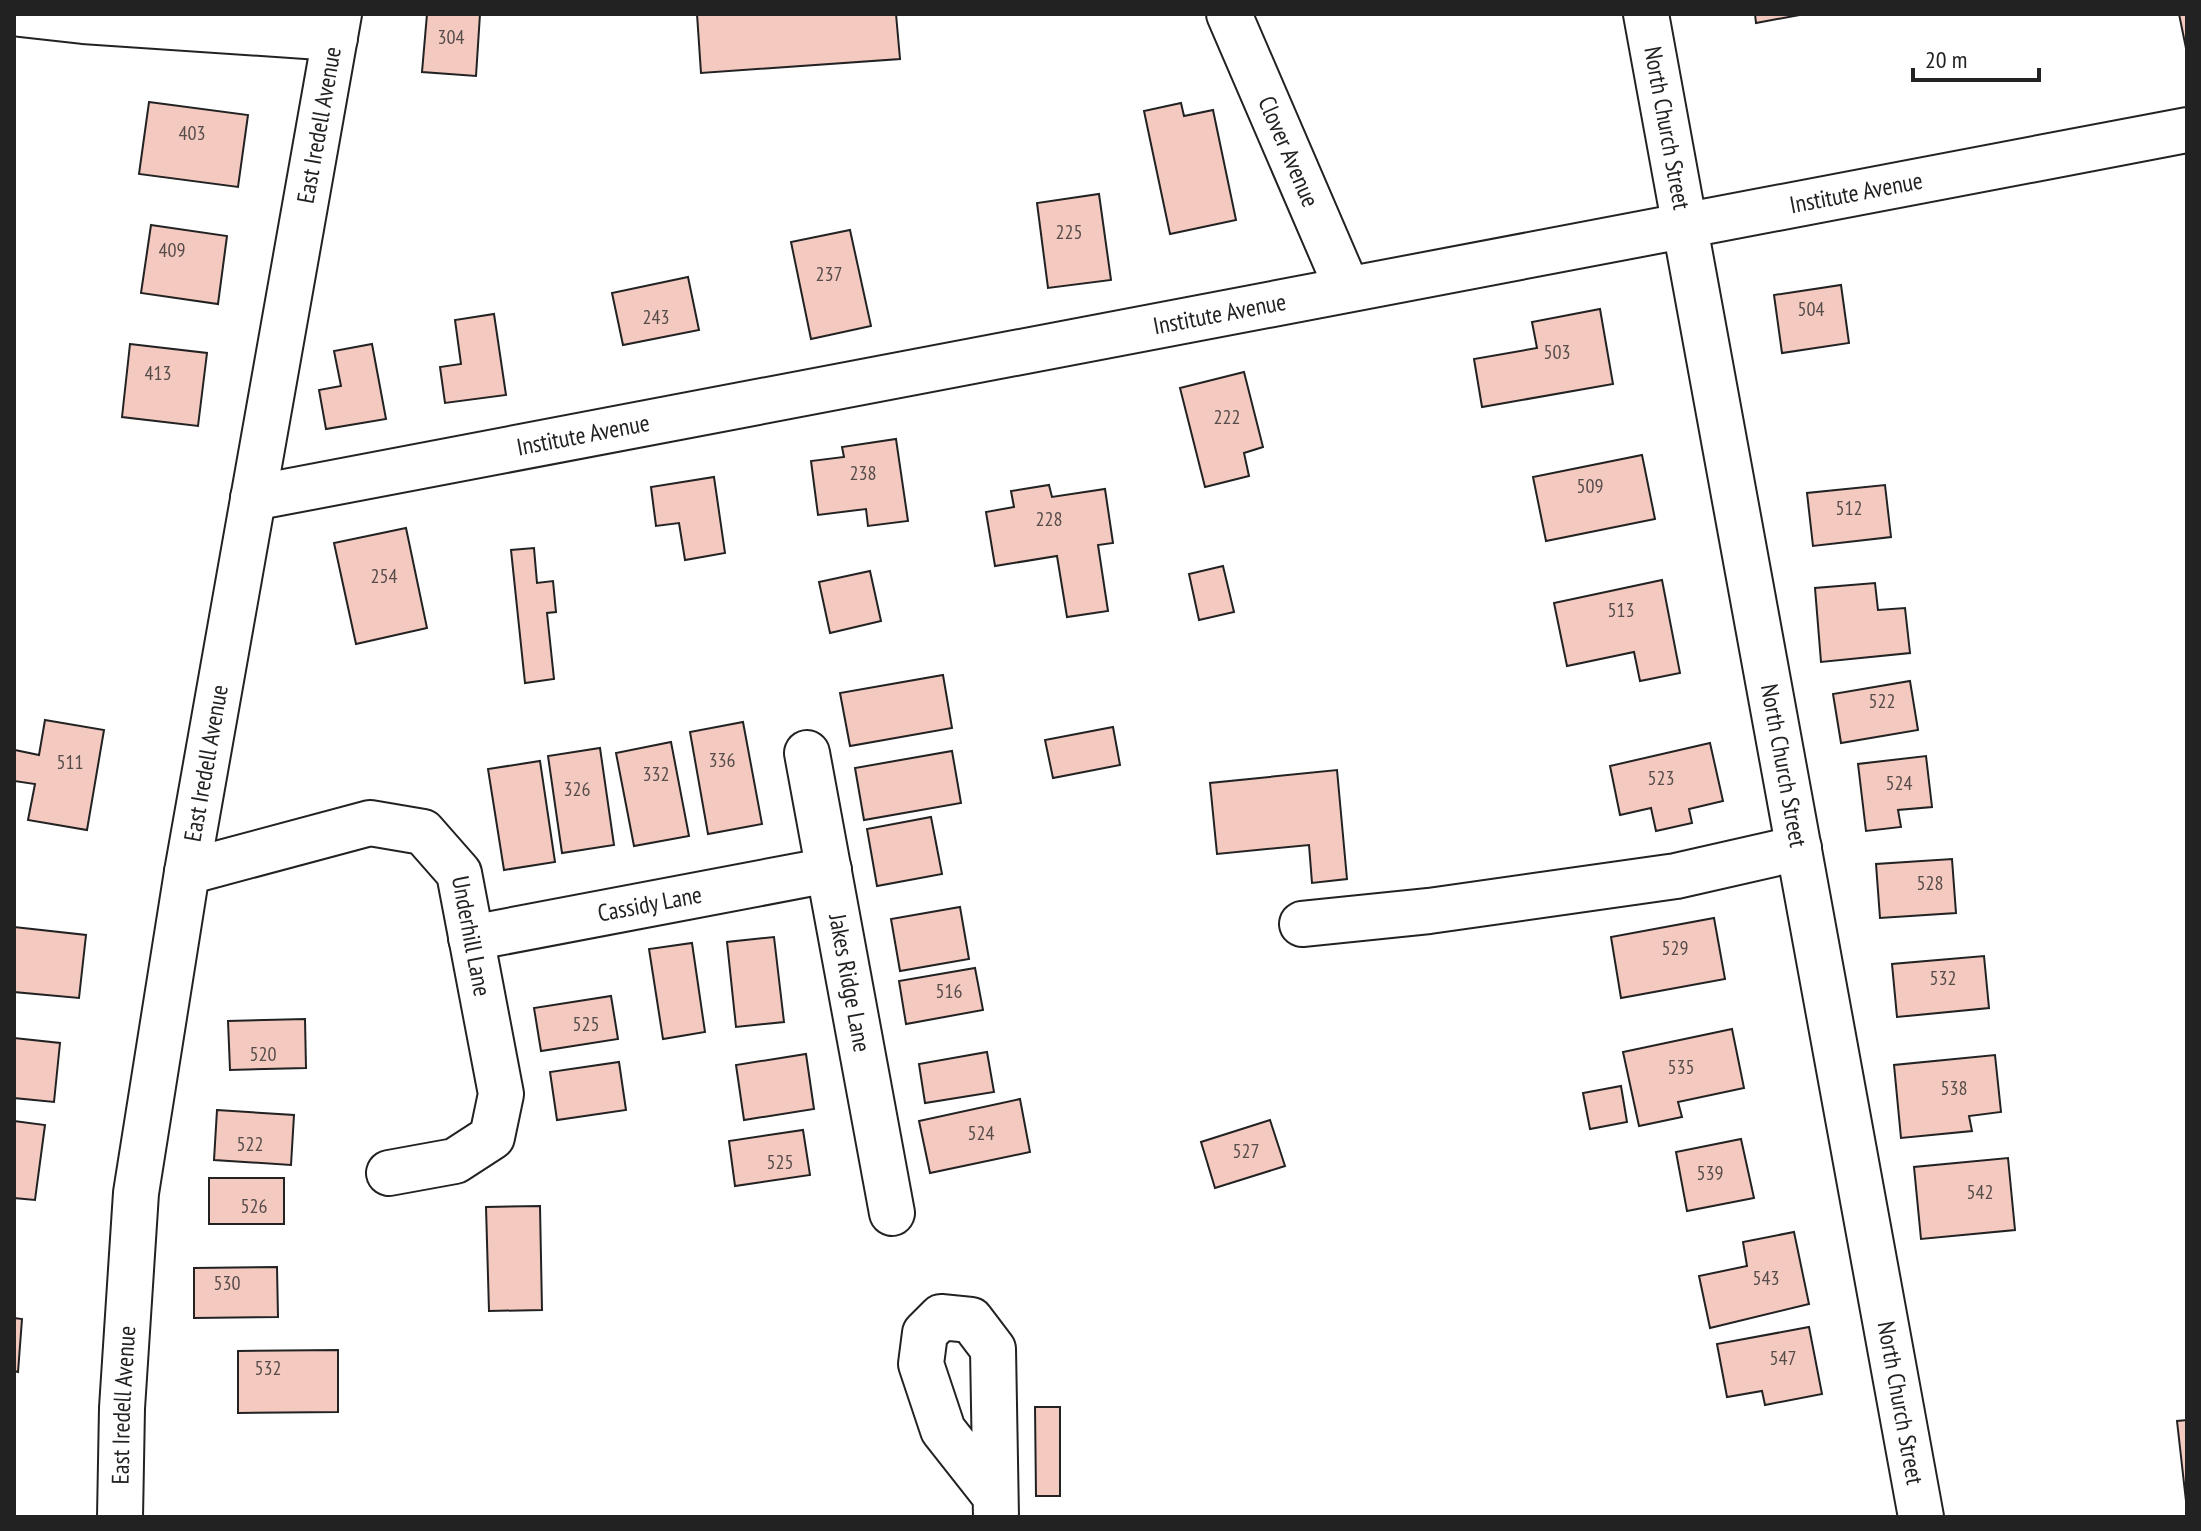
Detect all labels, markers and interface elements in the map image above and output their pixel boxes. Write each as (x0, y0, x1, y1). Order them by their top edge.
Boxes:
house number: 304 (438, 24, 465, 50)
scale bar (1913, 32, 2039, 82)
street label: East Iredell Avenue (290, 44, 348, 206)
street label: North Church Street (1637, 44, 1698, 212)
text: 20 m (1925, 44, 1967, 75)
street label: Clover Avenue (1251, 91, 1326, 212)
house number: 403 (179, 120, 206, 146)
street label: Institute Avenue (1787, 165, 1925, 220)
house number: 225 (1056, 219, 1083, 245)
house number: 409 (159, 237, 186, 263)
house number: 237 (816, 261, 843, 287)
street label: Institute Avenue (1151, 286, 1289, 341)
house number: 504 (1798, 296, 1825, 322)
house number: 243 (643, 304, 670, 330)
house number: 503 (1544, 339, 1571, 365)
house number: 413 (145, 360, 172, 386)
house number: 222 (1214, 404, 1241, 430)
street label: Institute Avenue (514, 407, 652, 463)
house number: 238 (850, 460, 877, 486)
house number: 509 (1577, 473, 1604, 499)
house number: 512 (1836, 495, 1863, 521)
house number: 228 (1036, 506, 1063, 532)
house number: 254 (371, 563, 398, 589)
house number: 513 (1608, 597, 1635, 623)
street label: North Church Street (1754, 681, 1814, 850)
street label: East Iredell Avenue (177, 682, 235, 844)
house number: 522 (1869, 688, 1896, 714)
house number: 336 (709, 747, 736, 773)
house number: 511 (57, 749, 84, 775)
house number: 332 (643, 761, 670, 787)
house number: 523 (1648, 765, 1675, 791)
house number: 524 (1886, 770, 1913, 796)
house number: 326 (564, 776, 591, 802)
house number: 528 (1917, 870, 1944, 896)
street label: Underhill Lane (445, 873, 498, 999)
street label: Cassidy Lane (595, 878, 704, 929)
street label: Jakes Ridge Lane (822, 910, 878, 1055)
house number: 529 (1662, 935, 1689, 961)
house number: 532 (1930, 965, 1957, 991)
house number: 516 (936, 978, 963, 1004)
house number: 525 (573, 1011, 600, 1037)
house number: 520 (250, 1041, 277, 1067)
house number: 535 (1668, 1054, 1695, 1080)
house number: 538 (1941, 1075, 1968, 1101)
house number: 524 (968, 1120, 995, 1146)
house number: 522 (237, 1131, 264, 1157)
house number: 527 (1233, 1138, 1260, 1164)
house number: 525 (767, 1149, 794, 1175)
house number: 539 (1697, 1160, 1724, 1186)
house number: 542 (1967, 1179, 1994, 1205)
house number: 526 (241, 1193, 268, 1219)
house number: 543 (1753, 1265, 1780, 1291)
house number: 530 (214, 1270, 241, 1296)
street label: North Church Street (1871, 1319, 1931, 1487)
street label: East Iredell Avenue (105, 1325, 142, 1485)
house number: 547 (1770, 1345, 1797, 1371)
house number: 532 (255, 1355, 282, 1381)

